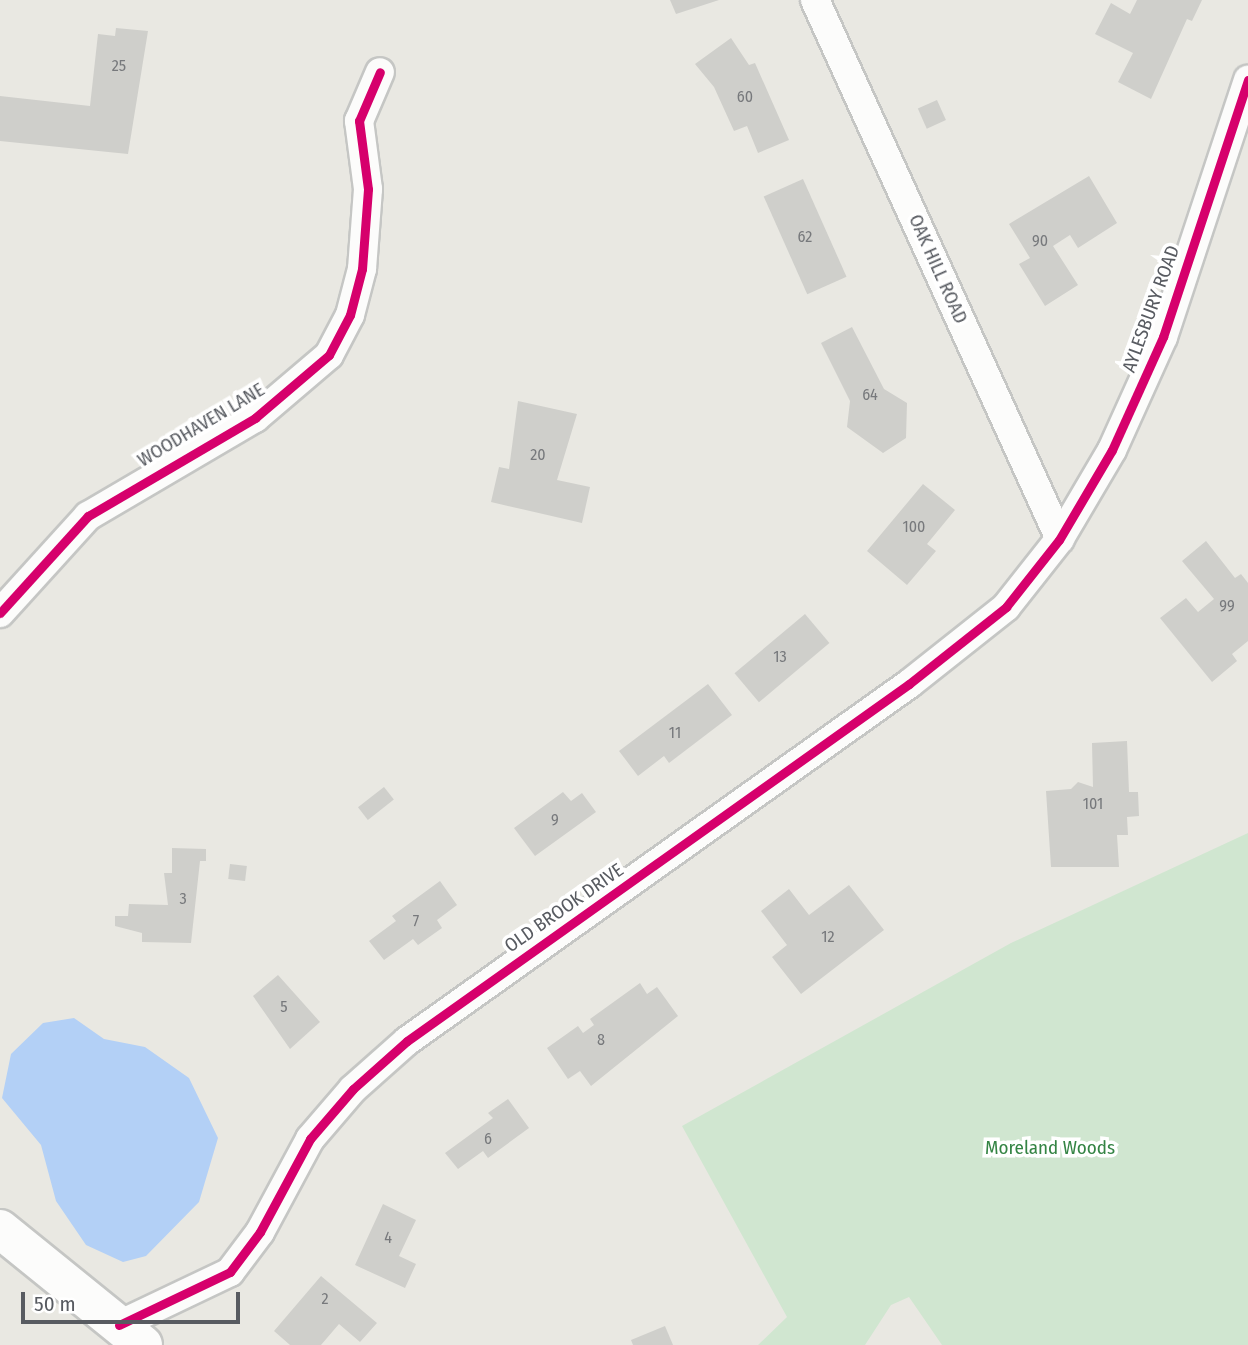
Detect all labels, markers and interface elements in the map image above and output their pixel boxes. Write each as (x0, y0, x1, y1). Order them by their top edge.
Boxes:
house number: 25 (112, 56, 126, 76)
house number: 60 (737, 87, 753, 107)
street label: OAK HILL ROAD (904, 211, 972, 327)
house number: 62 (798, 227, 812, 247)
house number: 90 (1032, 231, 1048, 251)
street label: AYLESBURY ROAD (1117, 242, 1185, 376)
street label: WOODHAVEN LANE (133, 378, 269, 472)
house number: 64 (862, 385, 878, 405)
house number: 20 (530, 445, 546, 465)
house number: 100 (903, 517, 925, 537)
house number: 99 (1219, 596, 1235, 616)
house number: 13 (773, 647, 787, 667)
house number: 11 (669, 723, 681, 743)
house number: 101 (1083, 794, 1103, 814)
house number: 9 (551, 810, 559, 830)
street label: OLD BROOK DRIVE (500, 859, 628, 957)
house number: 3 (179, 889, 187, 909)
house number: 7 (413, 911, 419, 931)
house number: 12 (821, 927, 835, 947)
house number: 5 (280, 997, 288, 1017)
house number: 8 (597, 1030, 605, 1050)
house number: 6 (484, 1129, 492, 1149)
park label: Moreland Woods (985, 1137, 1115, 1159)
house number: 4 (384, 1228, 392, 1248)
scale bar (24, 1278, 243, 1322)
house number: 2 (321, 1289, 329, 1309)
text: 50 m (34, 1291, 76, 1317)

